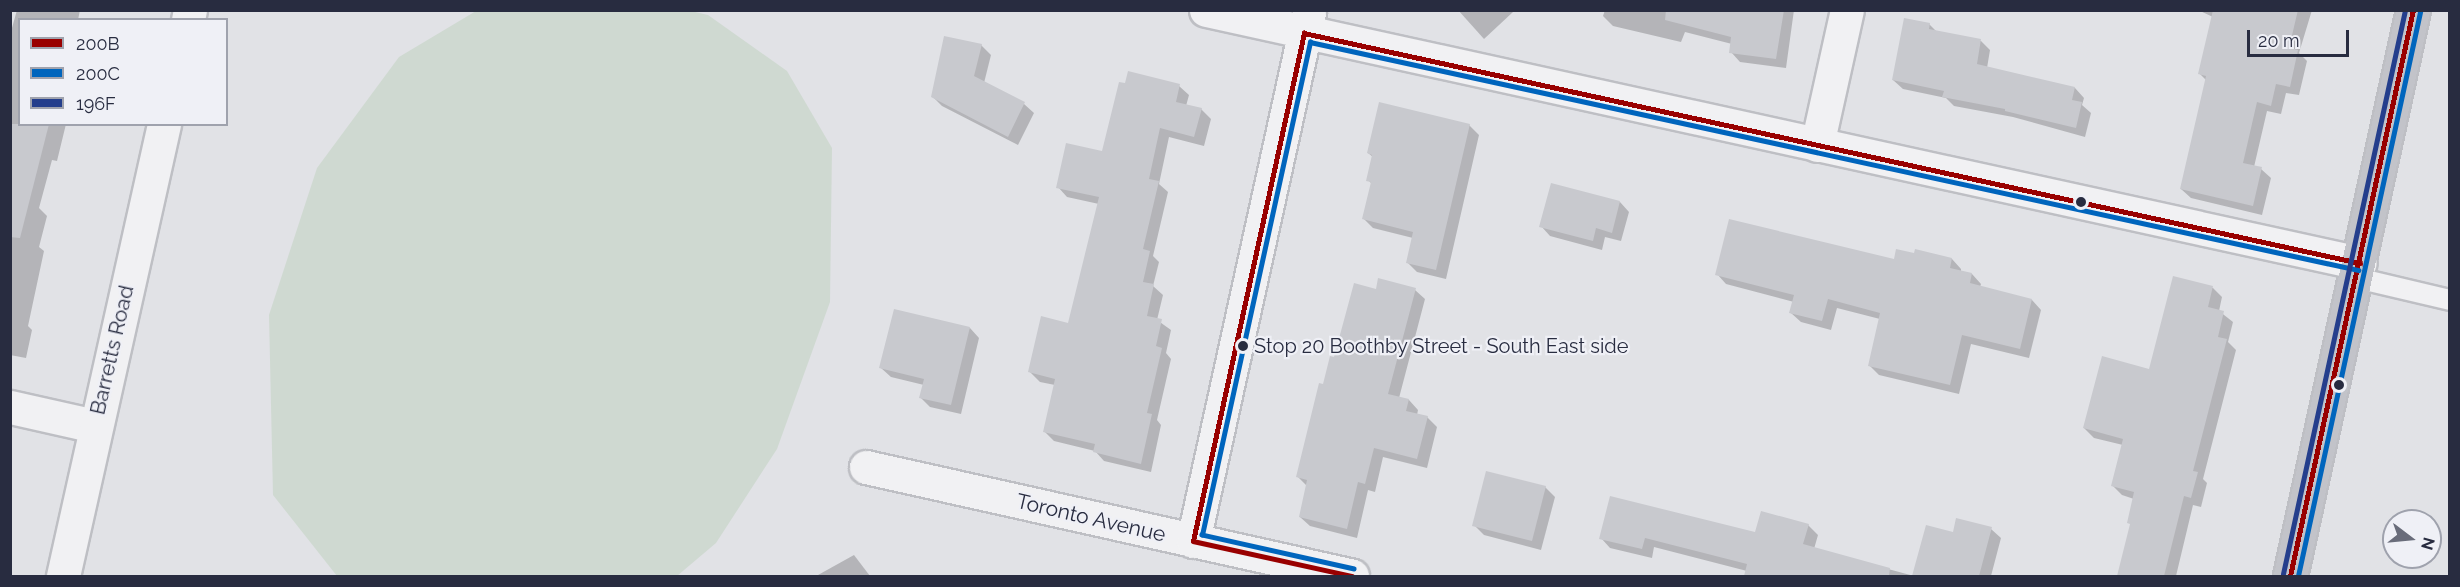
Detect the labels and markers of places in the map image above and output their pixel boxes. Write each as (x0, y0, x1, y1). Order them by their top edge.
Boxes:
unlabelled marker (2075, 196, 2087, 208)
place label: Stop 20 Boothby Street - South East side (1254, 334, 1629, 358)
marker: Stop 20 Boothby Street - South East side (1237, 340, 1249, 352)
unlabelled marker (2333, 379, 2345, 391)

